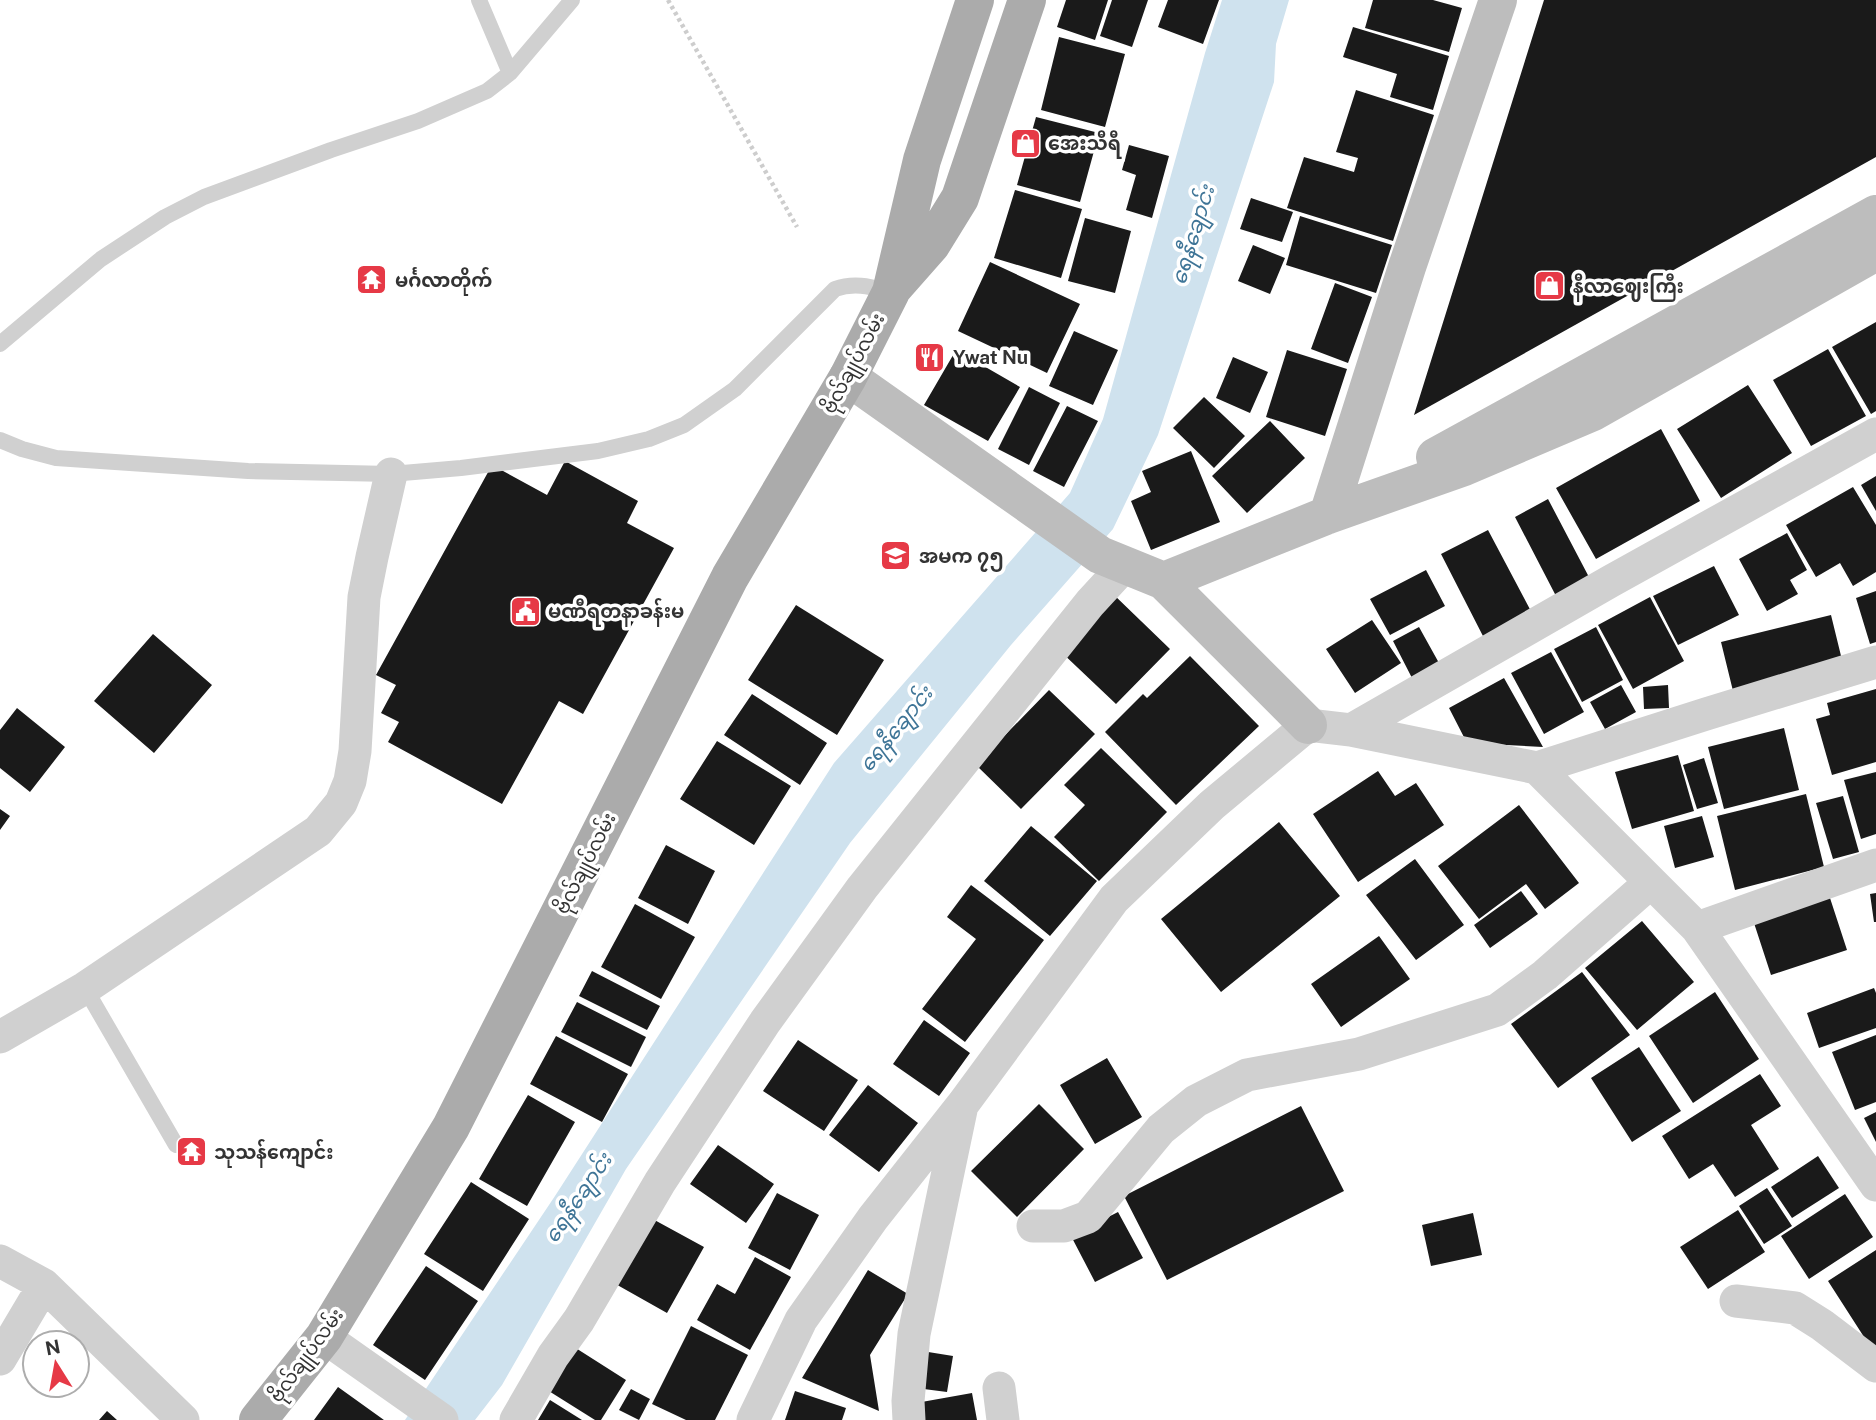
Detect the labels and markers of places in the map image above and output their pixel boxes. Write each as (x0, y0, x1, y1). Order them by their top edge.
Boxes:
shop icon: အေးသီရီ (1008, 126, 1042, 160)
place label: အေးသီရီ (1048, 130, 1122, 159)
temple icon: မင်္ဂလာတိုက် (355, 263, 389, 297)
place label: မင်္ဂလာတိုက် (395, 267, 492, 296)
shop icon: နီလာ‌ဈေးကြီး (1533, 269, 1567, 303)
place label: နီလာ‌ဈေးကြီး (1573, 273, 1684, 302)
restaurant icon: Ywat Nu (913, 340, 947, 374)
place label: Ywat Nu (953, 346, 1028, 368)
school or university icon: အမက ၇၅ (879, 539, 913, 573)
place label: အမက ၇၅ (919, 545, 1004, 572)
public building icon: မဏီရတနာခန်းမ (508, 594, 542, 628)
place label: မဏီရတနာခန်းမ (548, 598, 684, 627)
temple icon: သုသန်ကျောင်း (174, 1135, 208, 1169)
place label: သုသန်ကျောင်း (214, 1139, 334, 1169)

